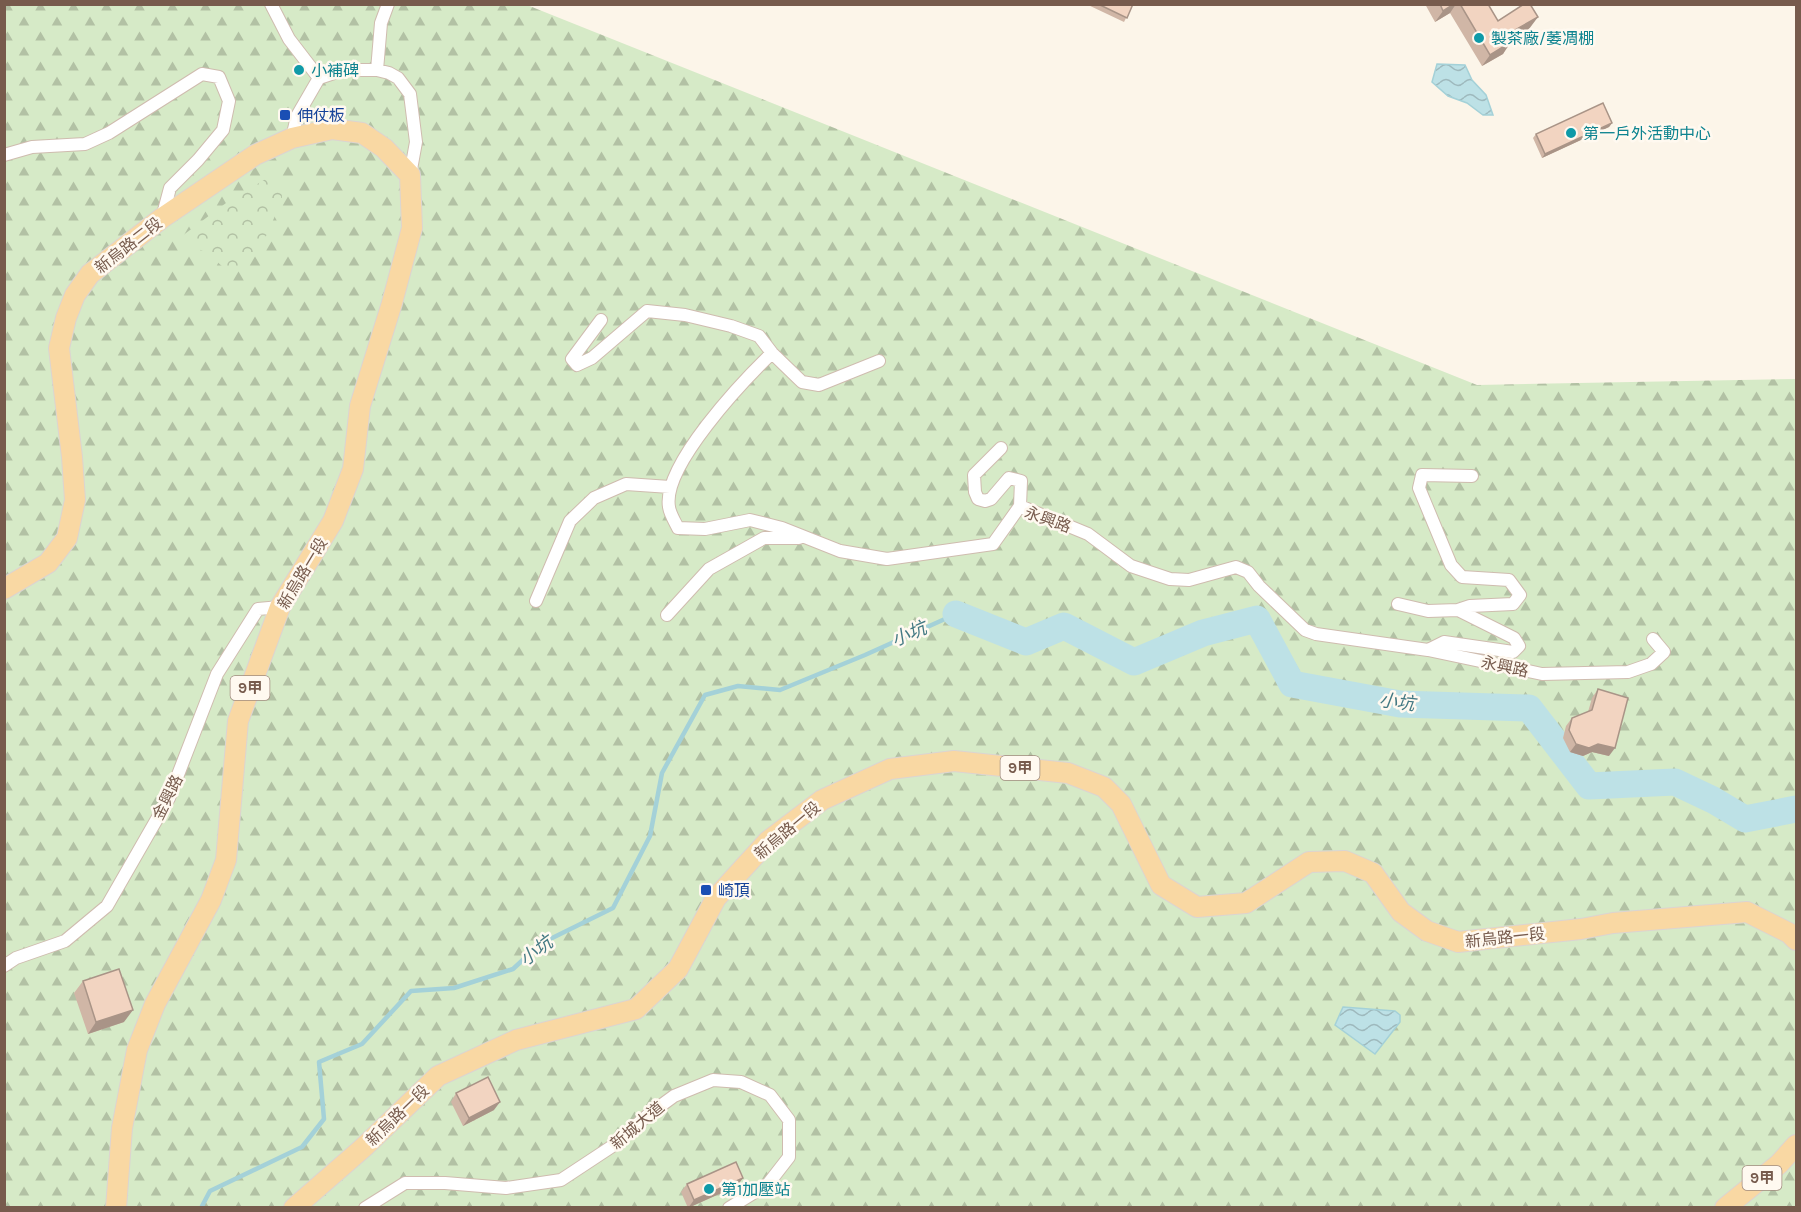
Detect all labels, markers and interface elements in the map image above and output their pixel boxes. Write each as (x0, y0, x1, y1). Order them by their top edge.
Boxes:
place label: 製茶廠/萎凋棚 (1491, 29, 1594, 48)
marker: 製茶廠/萎凋棚 (1472, 31, 1486, 45)
place label: 小補碑 (311, 61, 359, 80)
marker: 小補碑 (292, 63, 306, 77)
place label: 伸仗板 (297, 106, 345, 125)
marker: 伸仗板 (278, 108, 292, 122)
place label: 第一戶外活動中心 (1583, 124, 1711, 143)
marker: 第一戶外活動中心 (1564, 126, 1578, 140)
street label: 新烏路二段 (91, 213, 166, 278)
street label: 永興路 (1022, 502, 1074, 537)
street label: 新烏路一段 (274, 534, 331, 612)
water label: 小坑 (888, 616, 933, 651)
street label: 永興路 (1479, 652, 1530, 681)
road number: 9甲 (230, 676, 270, 700)
water label: 小坑 (1378, 689, 1419, 715)
road number: 9甲 (1000, 756, 1040, 780)
street label: 金興路 (148, 771, 187, 823)
street label: 新烏路一段 (751, 797, 824, 863)
place label: 崎頂 (718, 881, 750, 900)
marker: 崎頂 (699, 883, 713, 897)
street label: 新烏路一段 (1464, 924, 1546, 951)
water label: 小坑 (515, 930, 559, 971)
street label: 新烏路一段 (362, 1081, 433, 1150)
street label: 新城大道 (607, 1098, 668, 1153)
road number: 9甲 (1742, 1166, 1782, 1190)
place label: 第1加壓站 (721, 1180, 790, 1199)
marker: 第1加壓站 (702, 1182, 716, 1196)

